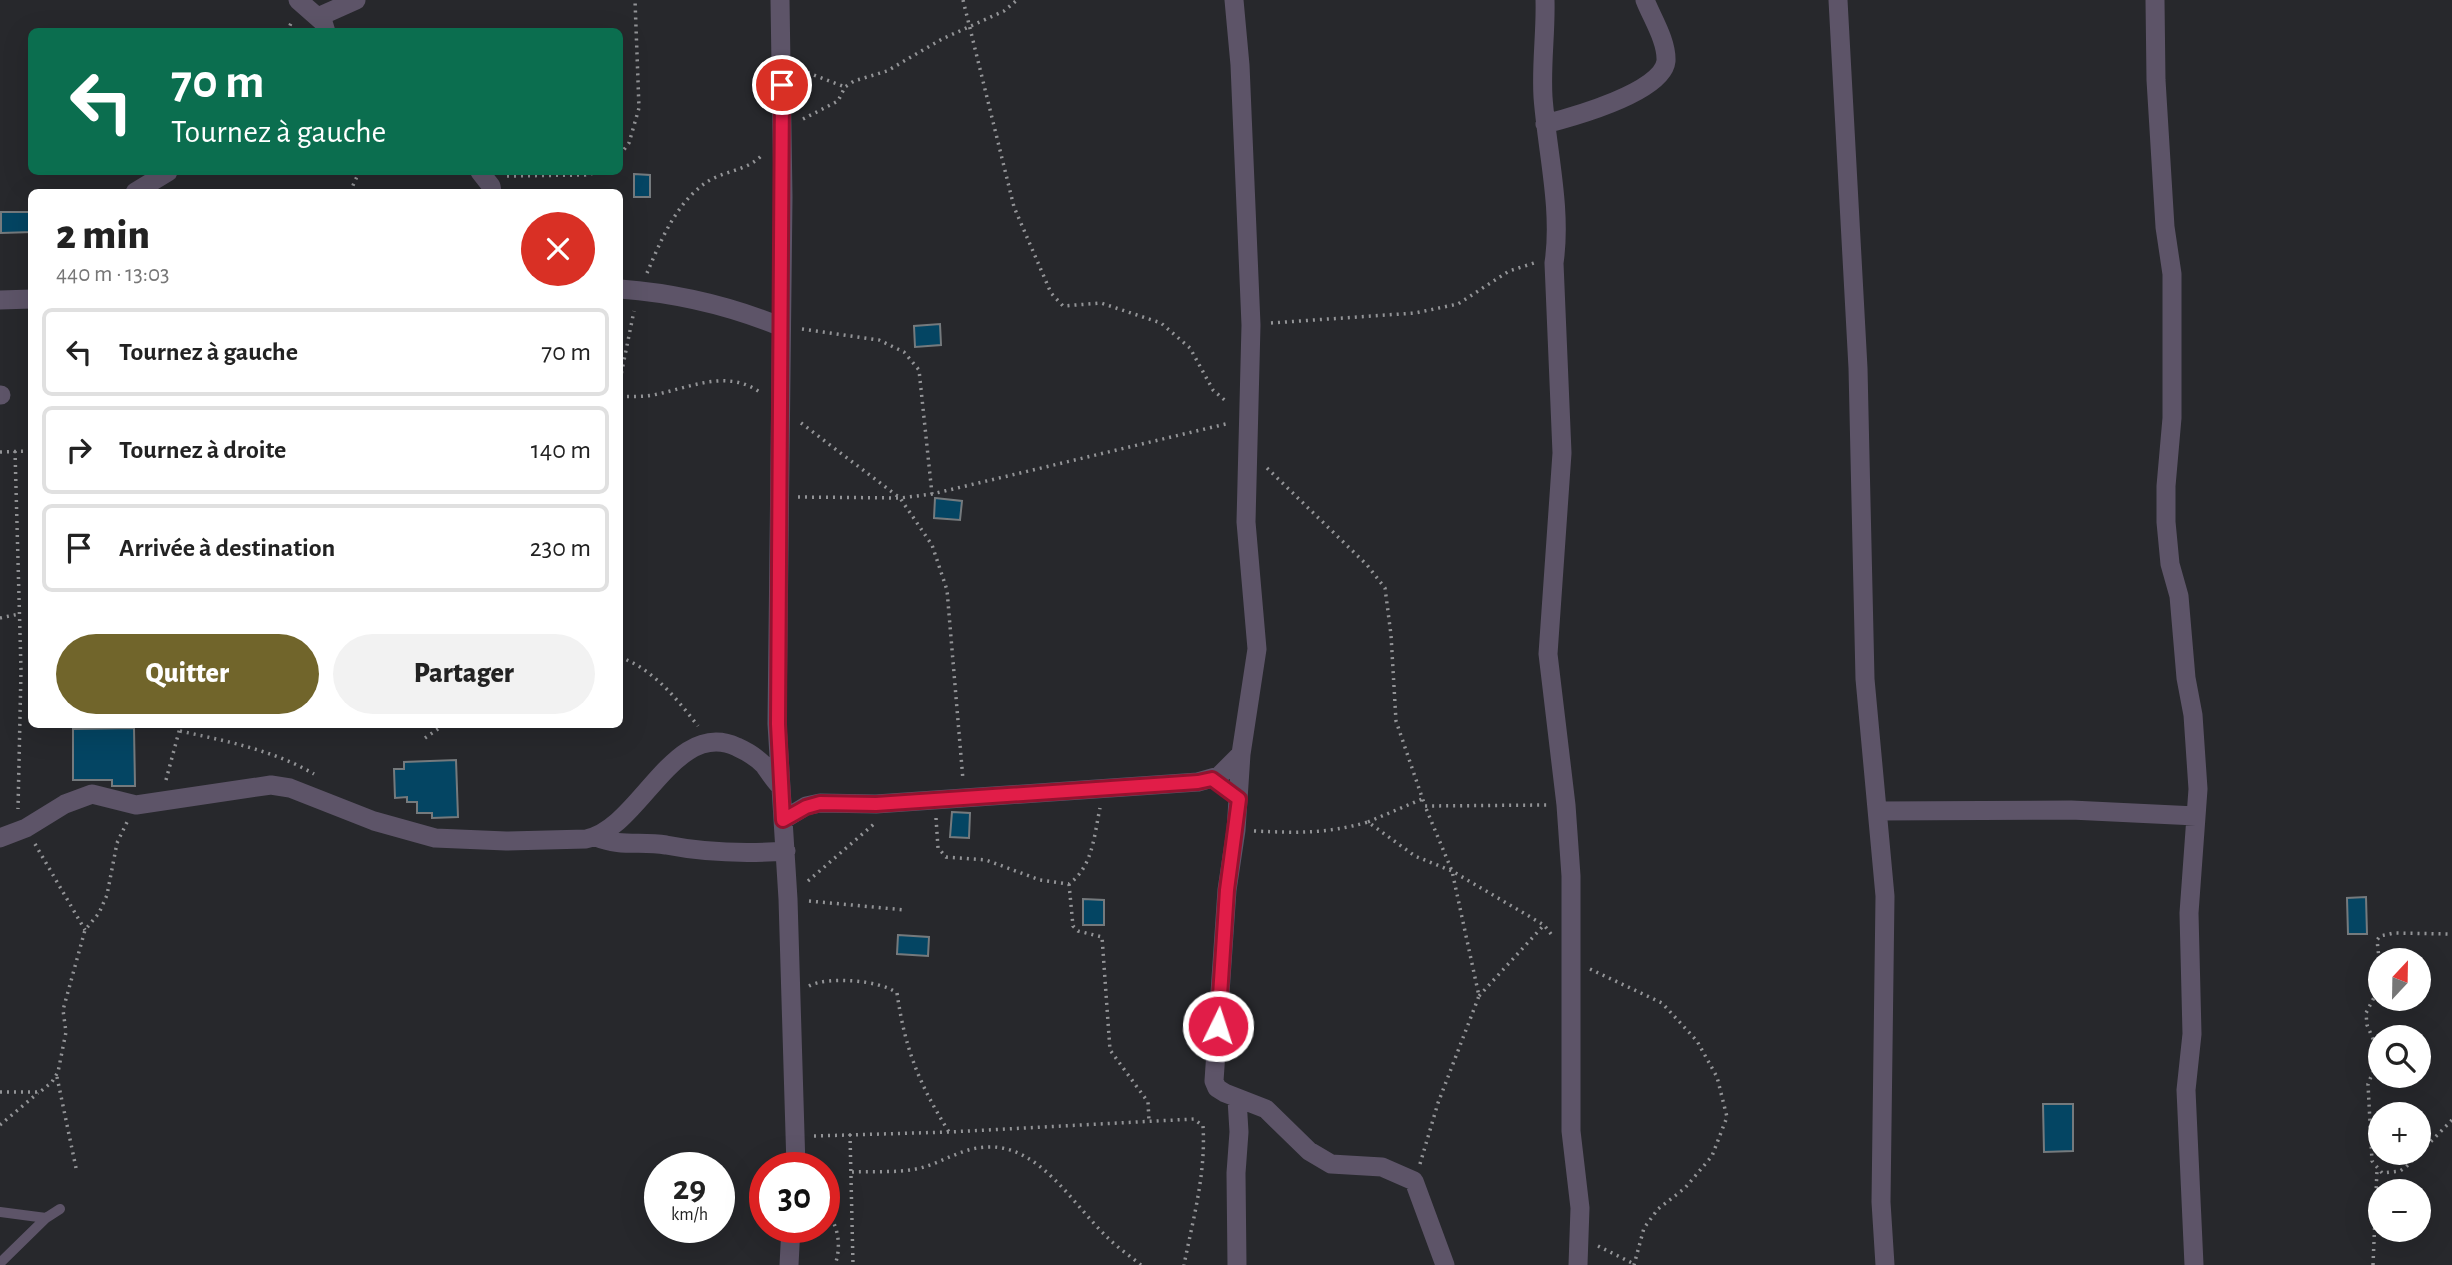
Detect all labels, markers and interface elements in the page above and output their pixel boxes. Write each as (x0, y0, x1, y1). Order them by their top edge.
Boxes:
pin (752, 55, 812, 115)
icon: left (56, 56, 147, 147)
text: 70 m (171, 58, 265, 107)
icon: arrive (763, 66, 801, 104)
text: Tournez à gauche (171, 116, 386, 148)
button: close (521, 212, 595, 286)
text: 2 min (56, 214, 150, 256)
text: 440 m · 13:03 (56, 263, 170, 286)
icon: left (60, 333, 98, 371)
text: Tournez à gauche (119, 339, 298, 365)
text: 70 m (541, 339, 591, 365)
icon: right (60, 431, 98, 469)
text: Tournez à droite (119, 437, 286, 463)
text: 140 m (531, 437, 591, 463)
icon: arrive (60, 529, 98, 567)
text: Arrivée à destination (119, 535, 335, 561)
text: 230 m (530, 535, 591, 561)
button: Quitter (56, 634, 319, 714)
button: Partager (333, 634, 595, 714)
north arrow (2368, 948, 2431, 1012)
map controls (2368, 948, 2431, 1242)
position arrow (1181, 989, 1255, 1063)
button: search (2368, 1025, 2431, 1088)
button: + (2368, 1102, 2431, 1165)
speed limit sign: 30 (749, 1152, 840, 1243)
text: 29 (673, 1171, 706, 1206)
button: − (2368, 1179, 2431, 1242)
text: km/h (671, 1206, 708, 1224)

